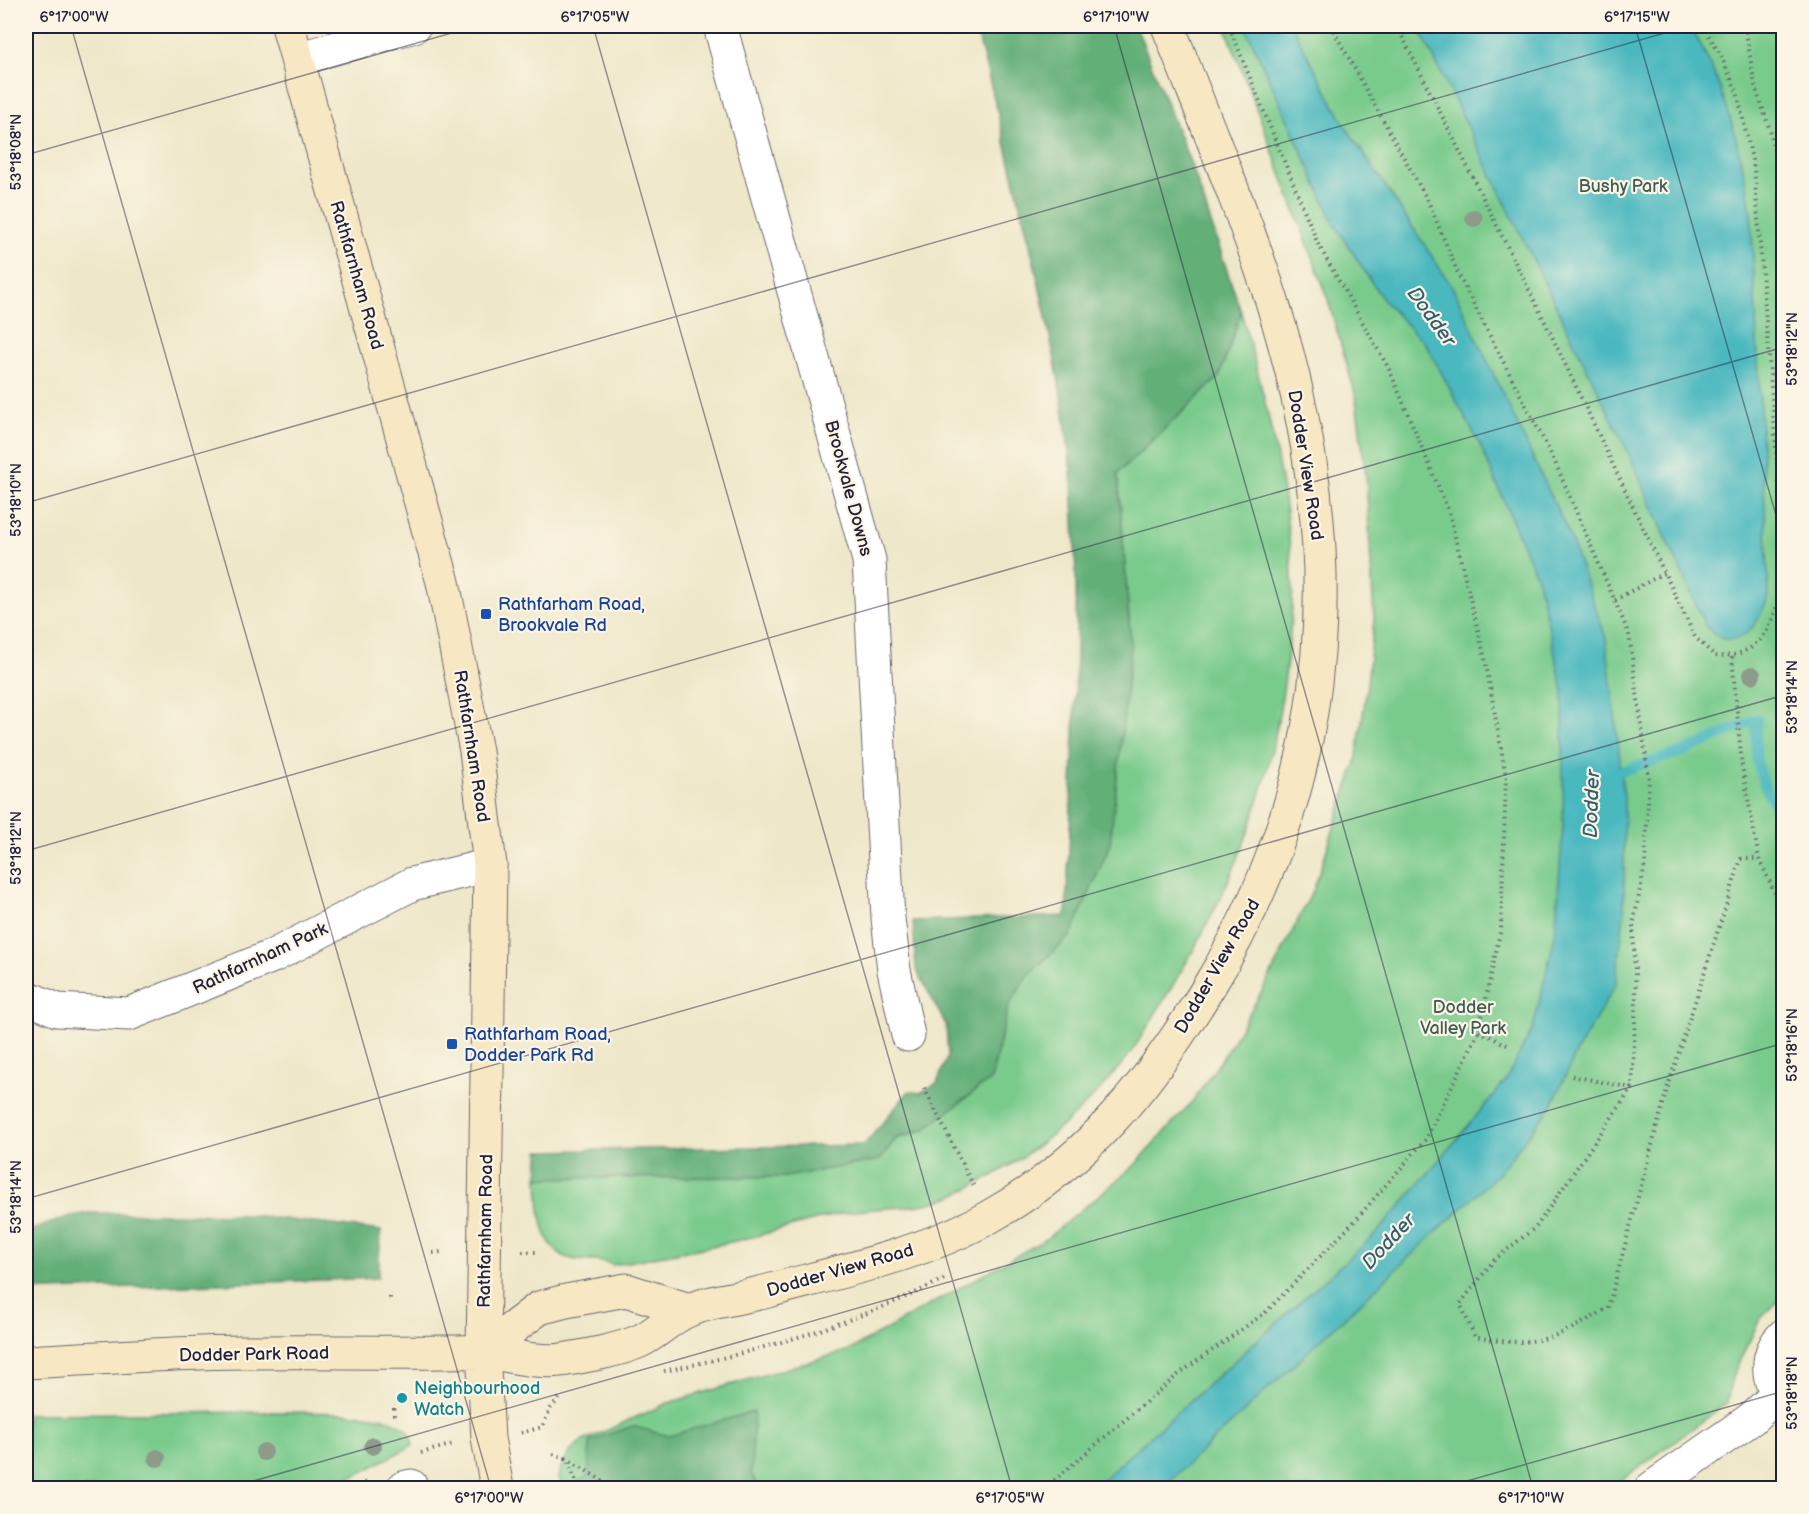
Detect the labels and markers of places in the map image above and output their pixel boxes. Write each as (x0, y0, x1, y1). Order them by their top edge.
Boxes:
place label: Rathfarham Road, Brookvale Rd (498, 594, 645, 636)
marker: Rathfarham Road, Brookvale Rd (479, 607, 493, 621)
place label: Rathfarham Road, Dodder Park Rd (464, 1024, 611, 1066)
marker: Rathfarham Road, Dodder Park Rd (445, 1037, 459, 1051)
place label: Neighbourhood Watch (414, 1378, 540, 1420)
marker: Neighbourhood Watch (395, 1391, 409, 1405)

